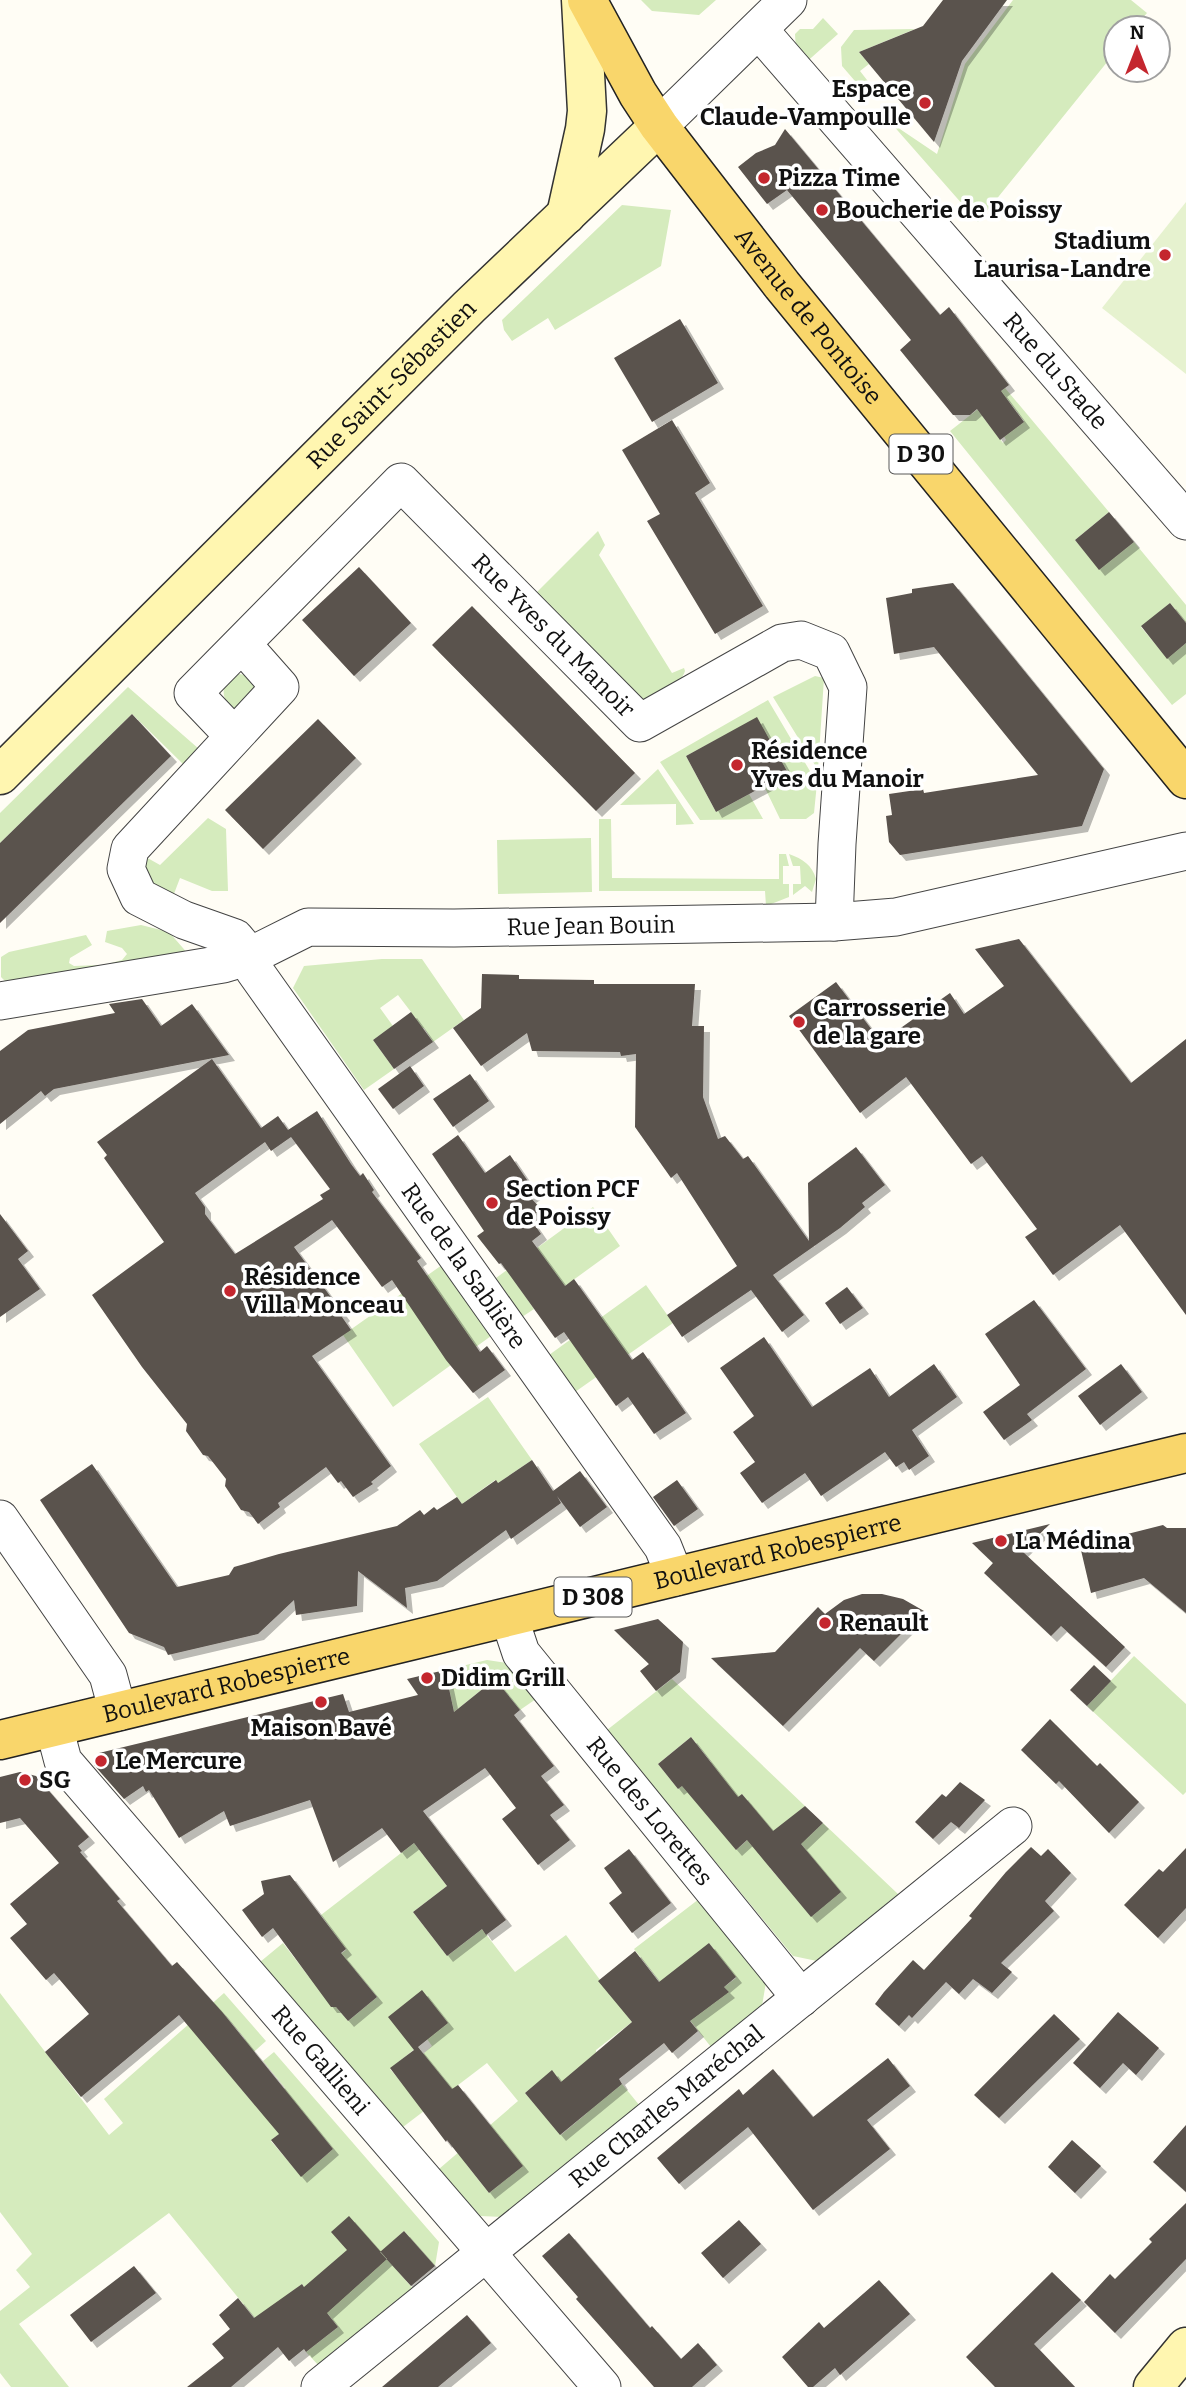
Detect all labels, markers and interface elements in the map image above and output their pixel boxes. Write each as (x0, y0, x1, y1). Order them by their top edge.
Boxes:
north arrow (1102, 14, 1172, 84)
text: N (1130, 21, 1145, 44)
place label: Espace Claude-Vampoulle (700, 75, 911, 131)
marker: Espace Claude-Vampoulle (917, 95, 933, 111)
place label: Pizza Time (778, 164, 900, 192)
marker: Pizza Time (756, 170, 772, 186)
place label: Boucherie de Poissy (836, 196, 1062, 224)
marker: Boucherie de Poissy (814, 202, 830, 218)
street label: Avenue de Pontoise (729, 222, 888, 410)
place label: Stadium Laurisa-Landre (974, 227, 1151, 283)
marker: Stadium Laurisa-Landre (1157, 247, 1173, 263)
street label: Rue Saint-Sébastien (301, 294, 482, 475)
street label: Rue du Stade (997, 307, 1114, 435)
road number: D 30 (890, 435, 953, 474)
street label: Rue Yves du Manoir (466, 548, 641, 723)
place label: Résidence Yves du Manoir (751, 737, 924, 793)
marker: Résidence Yves du Manoir (729, 757, 745, 773)
street label: Rue Jean Bouin (506, 911, 675, 941)
place label: Carrosserie de la gare (813, 994, 946, 1050)
marker: Carrosserie de la gare (791, 1014, 807, 1030)
place label: Section PCF de Poissy (506, 1175, 639, 1231)
street label: Rue de la Sablière (396, 1178, 532, 1354)
marker: Section PCF de Poissy (484, 1195, 500, 1211)
place label: Résidence Villa Monceau (244, 1263, 404, 1319)
marker: Résidence Villa Monceau (222, 1283, 238, 1299)
street label: Boulevard Robespierre (651, 1508, 904, 1595)
place label: La Médina (1015, 1527, 1132, 1555)
marker: La Médina (993, 1533, 1009, 1549)
road number: D 308 (554, 1578, 632, 1616)
place label: Renault (839, 1609, 929, 1637)
marker: Renault (817, 1615, 833, 1631)
street label: Boulevard Robespierre (100, 1642, 353, 1729)
place label: Didim Grill (441, 1664, 566, 1692)
marker: Didim Grill (419, 1670, 435, 1686)
marker: Maison Bavé (313, 1694, 329, 1710)
place label: Maison Bavé (250, 1714, 392, 1742)
street label: Rue des Lorettes (581, 1731, 718, 1892)
place label: Le Mercure (115, 1747, 242, 1775)
marker: Le Mercure (93, 1753, 109, 1769)
place label: SG (39, 1766, 71, 1794)
marker: SG (17, 1772, 33, 1788)
street label: Rue Gallieni (266, 2000, 375, 2121)
street label: Rue Charles Maréchal (564, 2019, 770, 2193)

